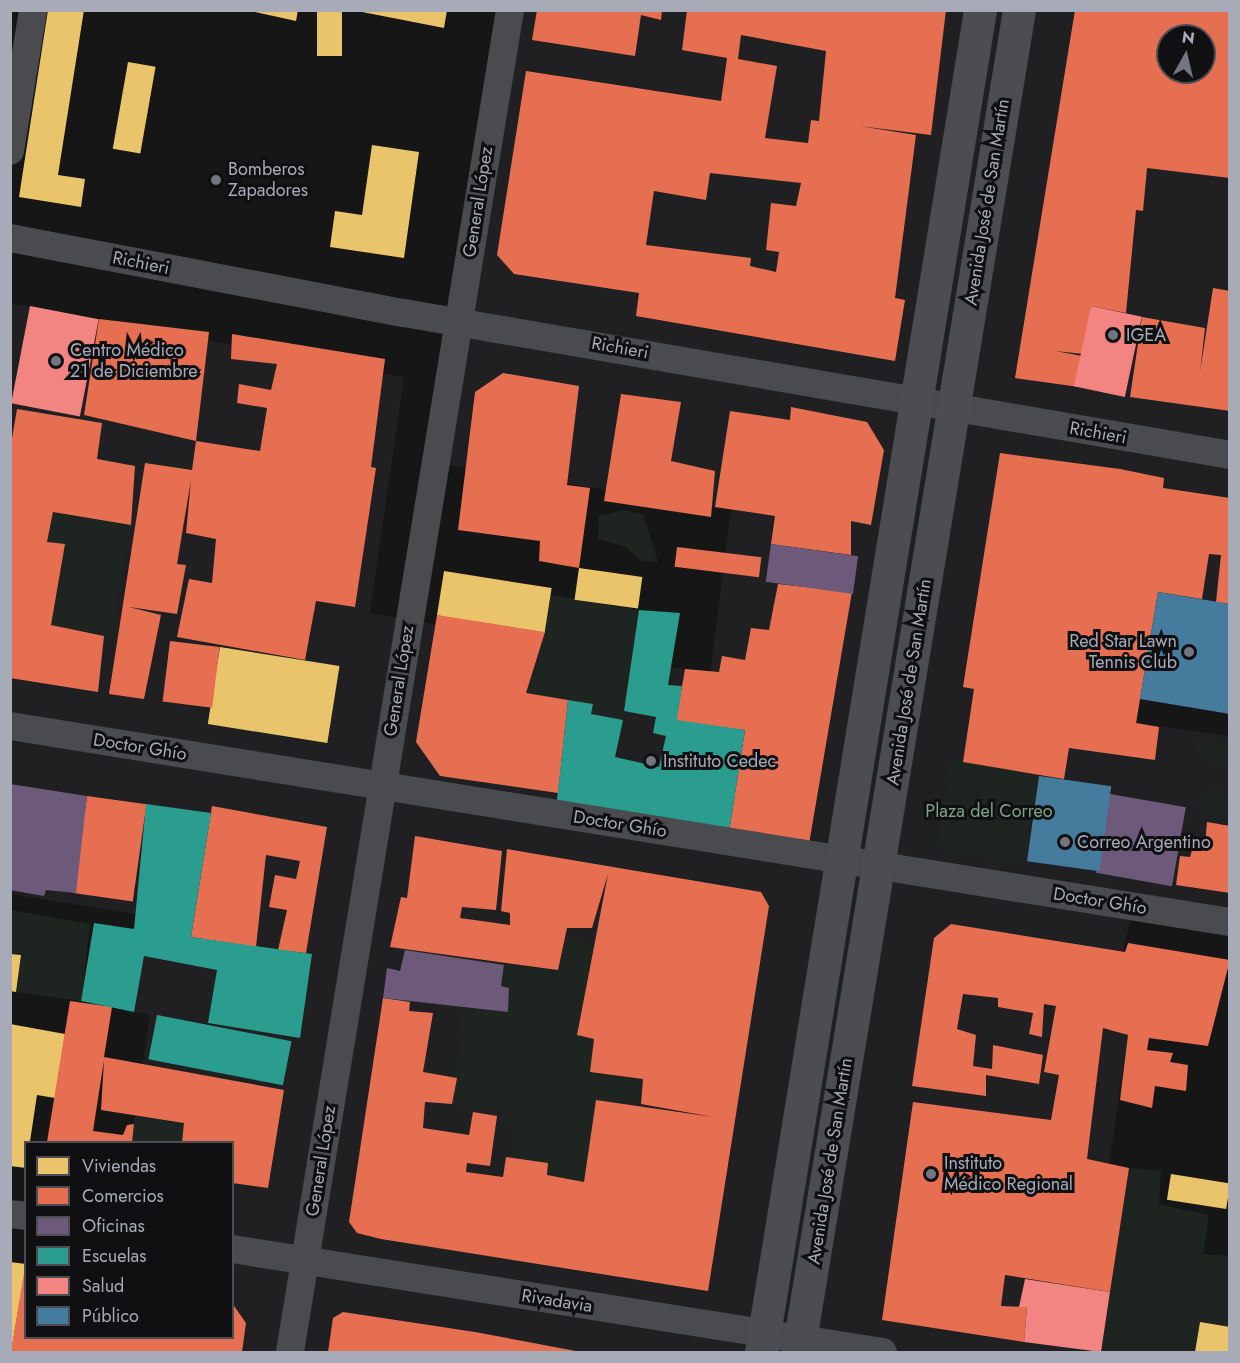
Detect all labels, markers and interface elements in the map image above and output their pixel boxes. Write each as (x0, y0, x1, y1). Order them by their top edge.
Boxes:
north arrow (1156, 24, 1216, 84)
text: N (1180, 25, 1196, 50)
street label: Avenida José de San Martín (960, 97, 1014, 307)
street label: General López (459, 145, 497, 259)
place label: Bomberos Zapadores (228, 159, 308, 201)
marker: Bomberos Zapadores (209, 173, 223, 187)
street label: Richieri (111, 247, 171, 279)
place label: IGEA (1126, 324, 1166, 346)
marker: IGEA (1104, 326, 1122, 344)
street label: Richieri (590, 332, 650, 364)
place label: Centro Médico 21 de Diciembre (70, 340, 198, 382)
marker: Centro Médico 21 de Diciembre (47, 352, 65, 370)
street label: Richieri (1068, 417, 1128, 449)
street label: Avenida José de San Martín (882, 577, 936, 787)
street label: General López (380, 624, 418, 738)
place label: Red Star Lawn Tennis Club (1069, 631, 1177, 674)
marker: Red Star Lawn Tennis Club (1182, 645, 1196, 659)
street label: Doctor Ghío (92, 729, 188, 765)
place label: Instituto Cedec (663, 750, 776, 772)
marker: Instituto Cedec (644, 754, 658, 768)
park label: Plaza del Correo (925, 800, 1053, 822)
street label: Doctor Ghío (572, 806, 668, 842)
place label: Correo Argentino (1077, 831, 1211, 853)
marker: Correo Argentino (1058, 835, 1072, 849)
street label: Doctor Ghío (1052, 883, 1148, 919)
street label: Avenida José de San Martín (803, 1056, 857, 1266)
street label: General López (302, 1104, 340, 1218)
legend (24, 1141, 234, 1339)
text: Viviendas (82, 1153, 156, 1179)
place label: Instituto Médico Regional (944, 1153, 1073, 1196)
marker: Instituto Médico Regional (922, 1165, 940, 1183)
text: Comercios (82, 1183, 164, 1209)
text: Oficinas (82, 1213, 145, 1239)
text: Escuelas (82, 1243, 147, 1269)
text: Salud (82, 1273, 124, 1299)
street label: Rivadavia (520, 1285, 594, 1317)
text: Público (82, 1303, 139, 1329)

